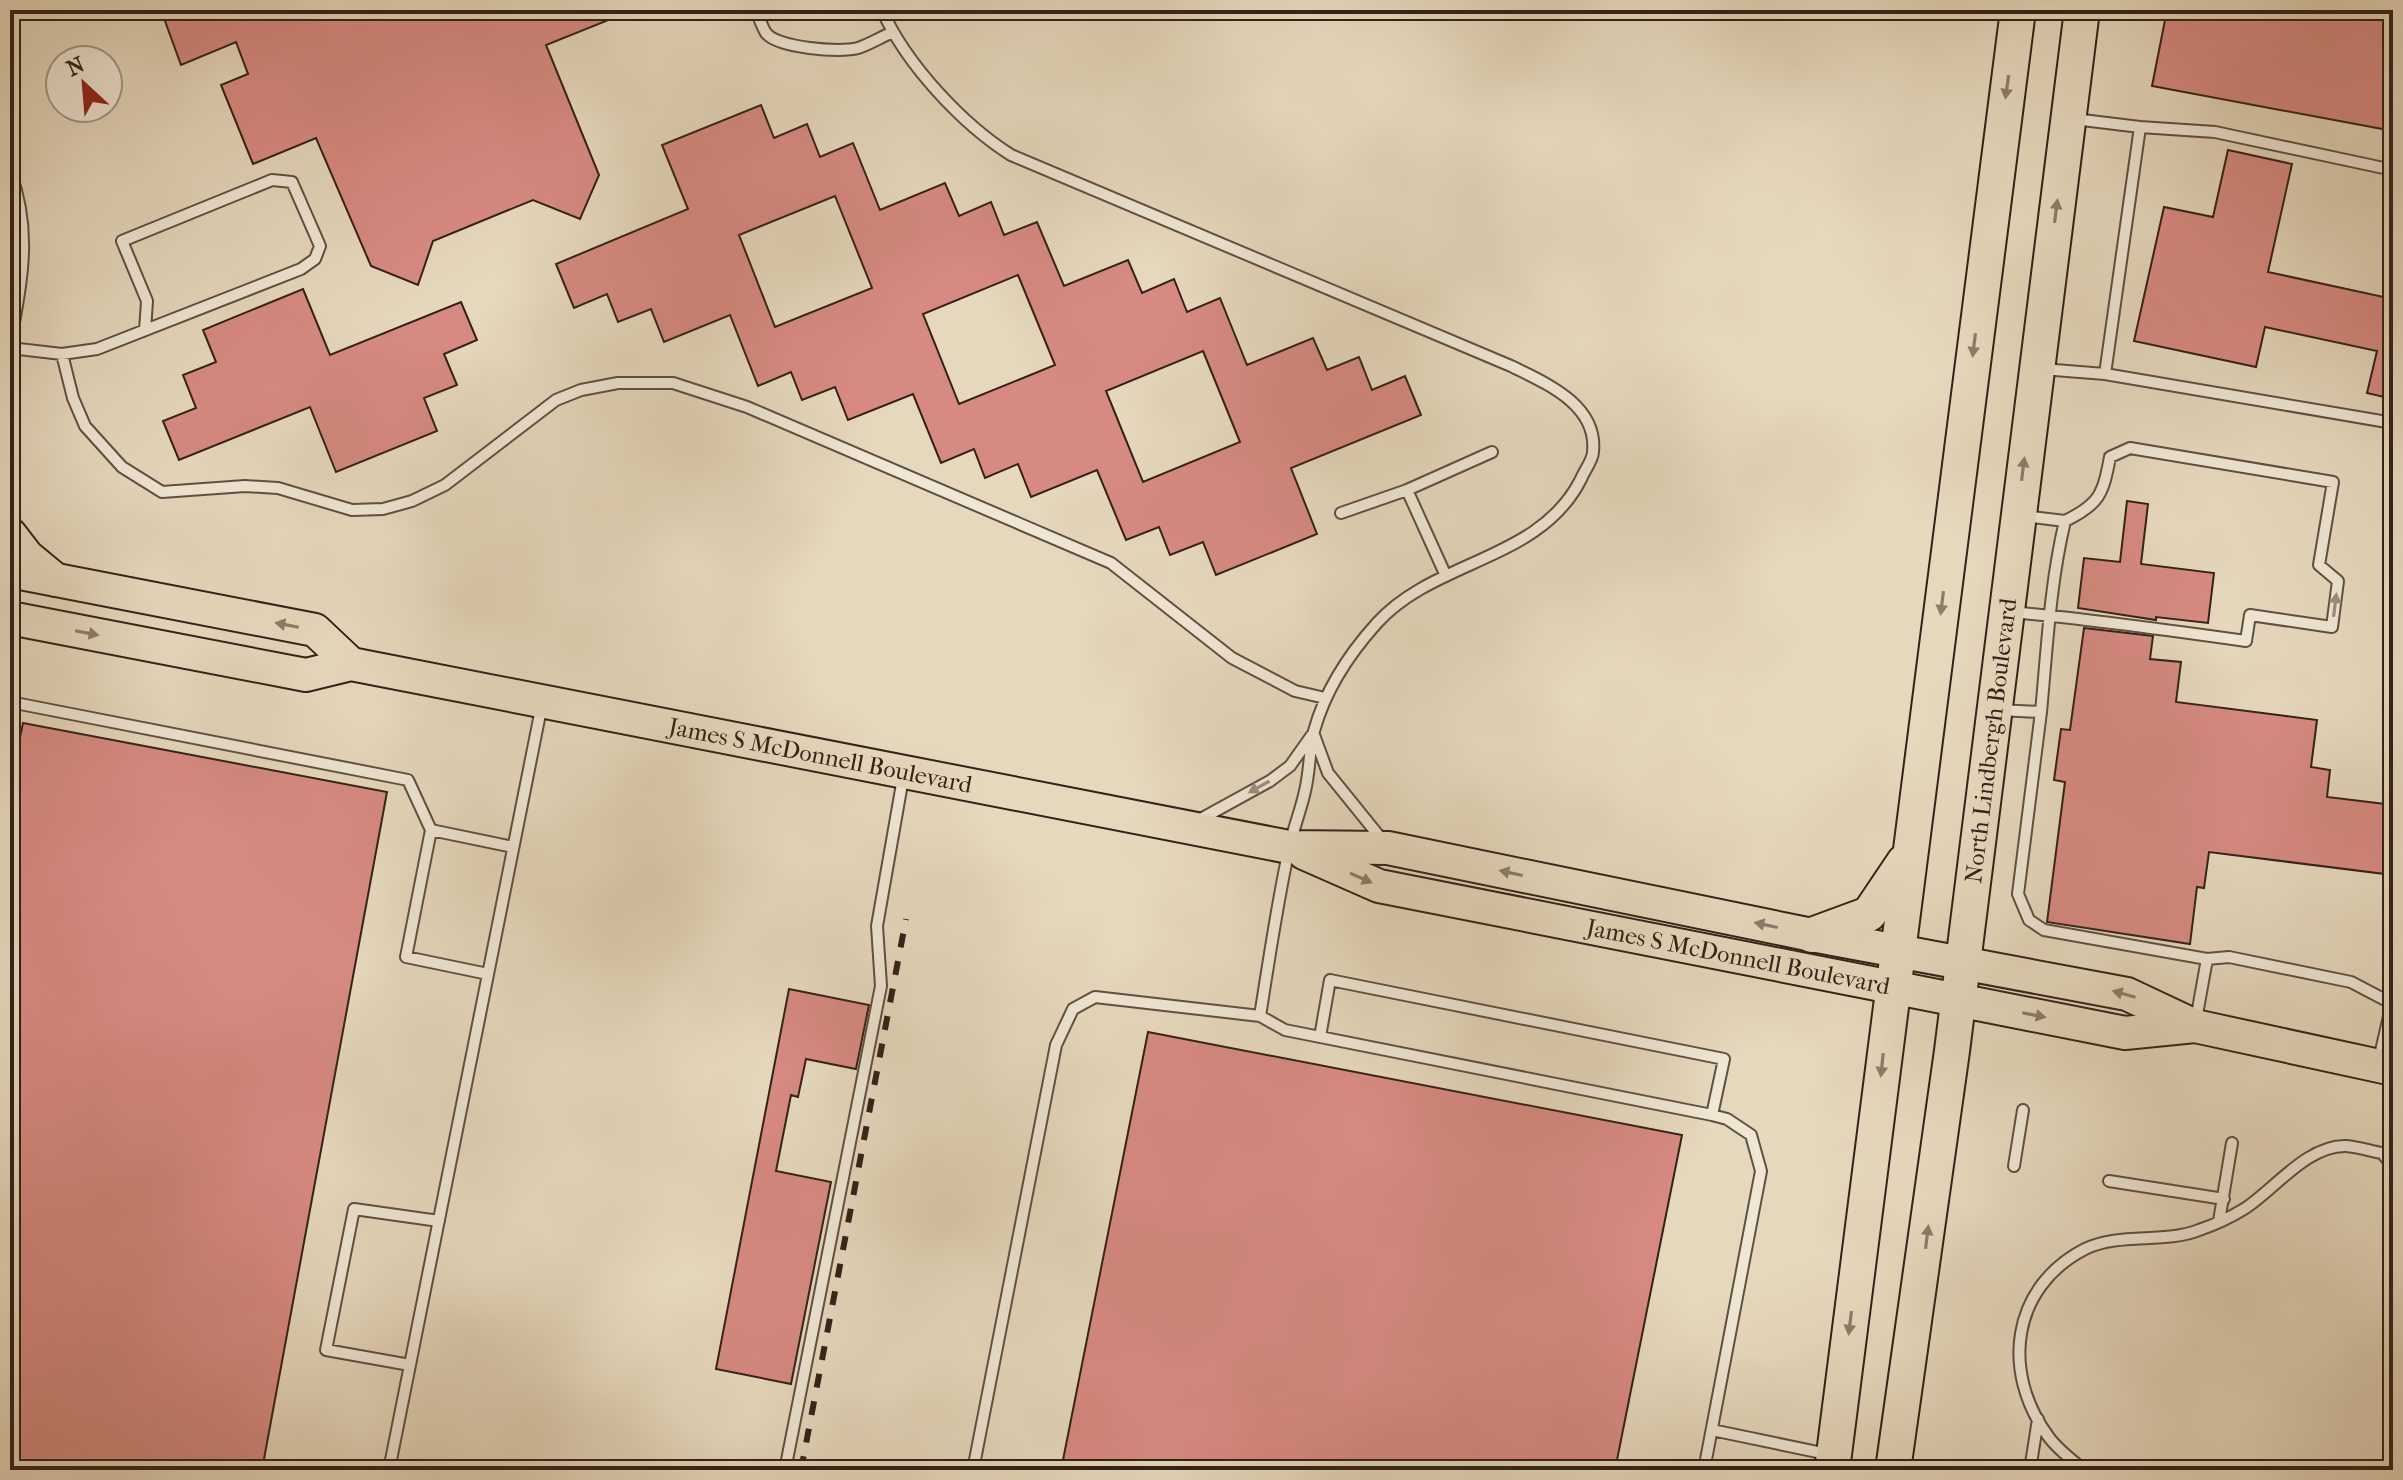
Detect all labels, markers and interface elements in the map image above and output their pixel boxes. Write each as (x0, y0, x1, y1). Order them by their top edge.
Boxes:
north arrow (44, 44, 124, 124)
text: N (62, 51, 89, 82)
one-way arrow (2000, 75, 2013, 100)
one-way arrow (2050, 198, 2063, 223)
one-way arrow (1968, 333, 1981, 358)
one-way arrow (2017, 456, 2030, 481)
one-way arrow (1935, 591, 1948, 616)
one-way arrow (2328, 593, 2341, 618)
street label: North Lindbergh Boulevard (1959, 596, 2023, 885)
one-way arrow (274, 618, 299, 630)
one-way arrow (74, 627, 99, 639)
street label: James S McDonnell Boulevard (664, 712, 975, 799)
one-way arrow (1247, 780, 1270, 794)
one-way arrow (1498, 866, 1523, 879)
one-way arrow (1349, 871, 1372, 885)
street label: James S McDonnell Boulevard (1582, 913, 1893, 1001)
one-way arrow (1753, 919, 1778, 931)
one-way arrow (2111, 988, 2136, 1000)
one-way arrow (2022, 1009, 2047, 1022)
one-way arrow (1875, 1053, 1888, 1078)
one-way arrow (1921, 1224, 1934, 1249)
one-way arrow (1844, 1311, 1857, 1336)

